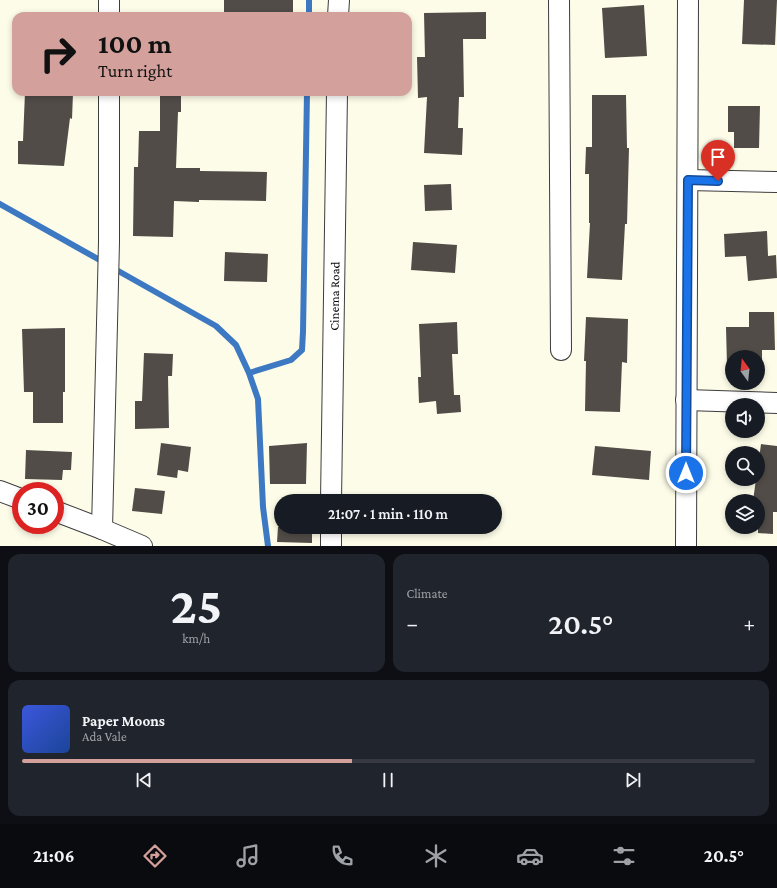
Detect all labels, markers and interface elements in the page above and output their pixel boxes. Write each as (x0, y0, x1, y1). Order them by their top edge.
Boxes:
icon: right (32, 28, 84, 80)
text: 100 m (98, 28, 172, 59)
text: Turn right (98, 61, 172, 81)
pin (701, 140, 735, 181)
icon: arrive (707, 146, 729, 168)
street label: Cinema Road (326, 261, 342, 331)
north arrow (725, 350, 765, 390)
map controls (725, 350, 765, 534)
button: sound (725, 398, 765, 438)
button: search (725, 446, 765, 486)
position arrow (665, 452, 707, 494)
speed limit sign: 30 (12, 482, 64, 534)
button: layers (725, 494, 765, 534)
text: 21:07 · 1 min · 110 m (328, 506, 448, 522)
text: 25 (170, 576, 222, 634)
text: Climate (407, 586, 447, 601)
text: 20.5° (548, 607, 613, 640)
text: − (407, 611, 418, 636)
text: + (743, 611, 755, 636)
text: km/h (182, 631, 210, 646)
text: Paper Moons (82, 713, 165, 729)
text: Ada Vale (82, 729, 127, 744)
icon: previous (133, 769, 155, 791)
icon: pause (377, 769, 399, 791)
icon: next (622, 769, 644, 791)
icon: directions (141, 842, 169, 870)
icon: music (234, 842, 262, 870)
icon: phone (328, 842, 356, 870)
icon: climate (422, 842, 450, 870)
icon: car (516, 842, 544, 870)
icon: filters (610, 842, 638, 870)
text: 21:06 (33, 846, 75, 866)
text: 20.5° (704, 846, 744, 866)

